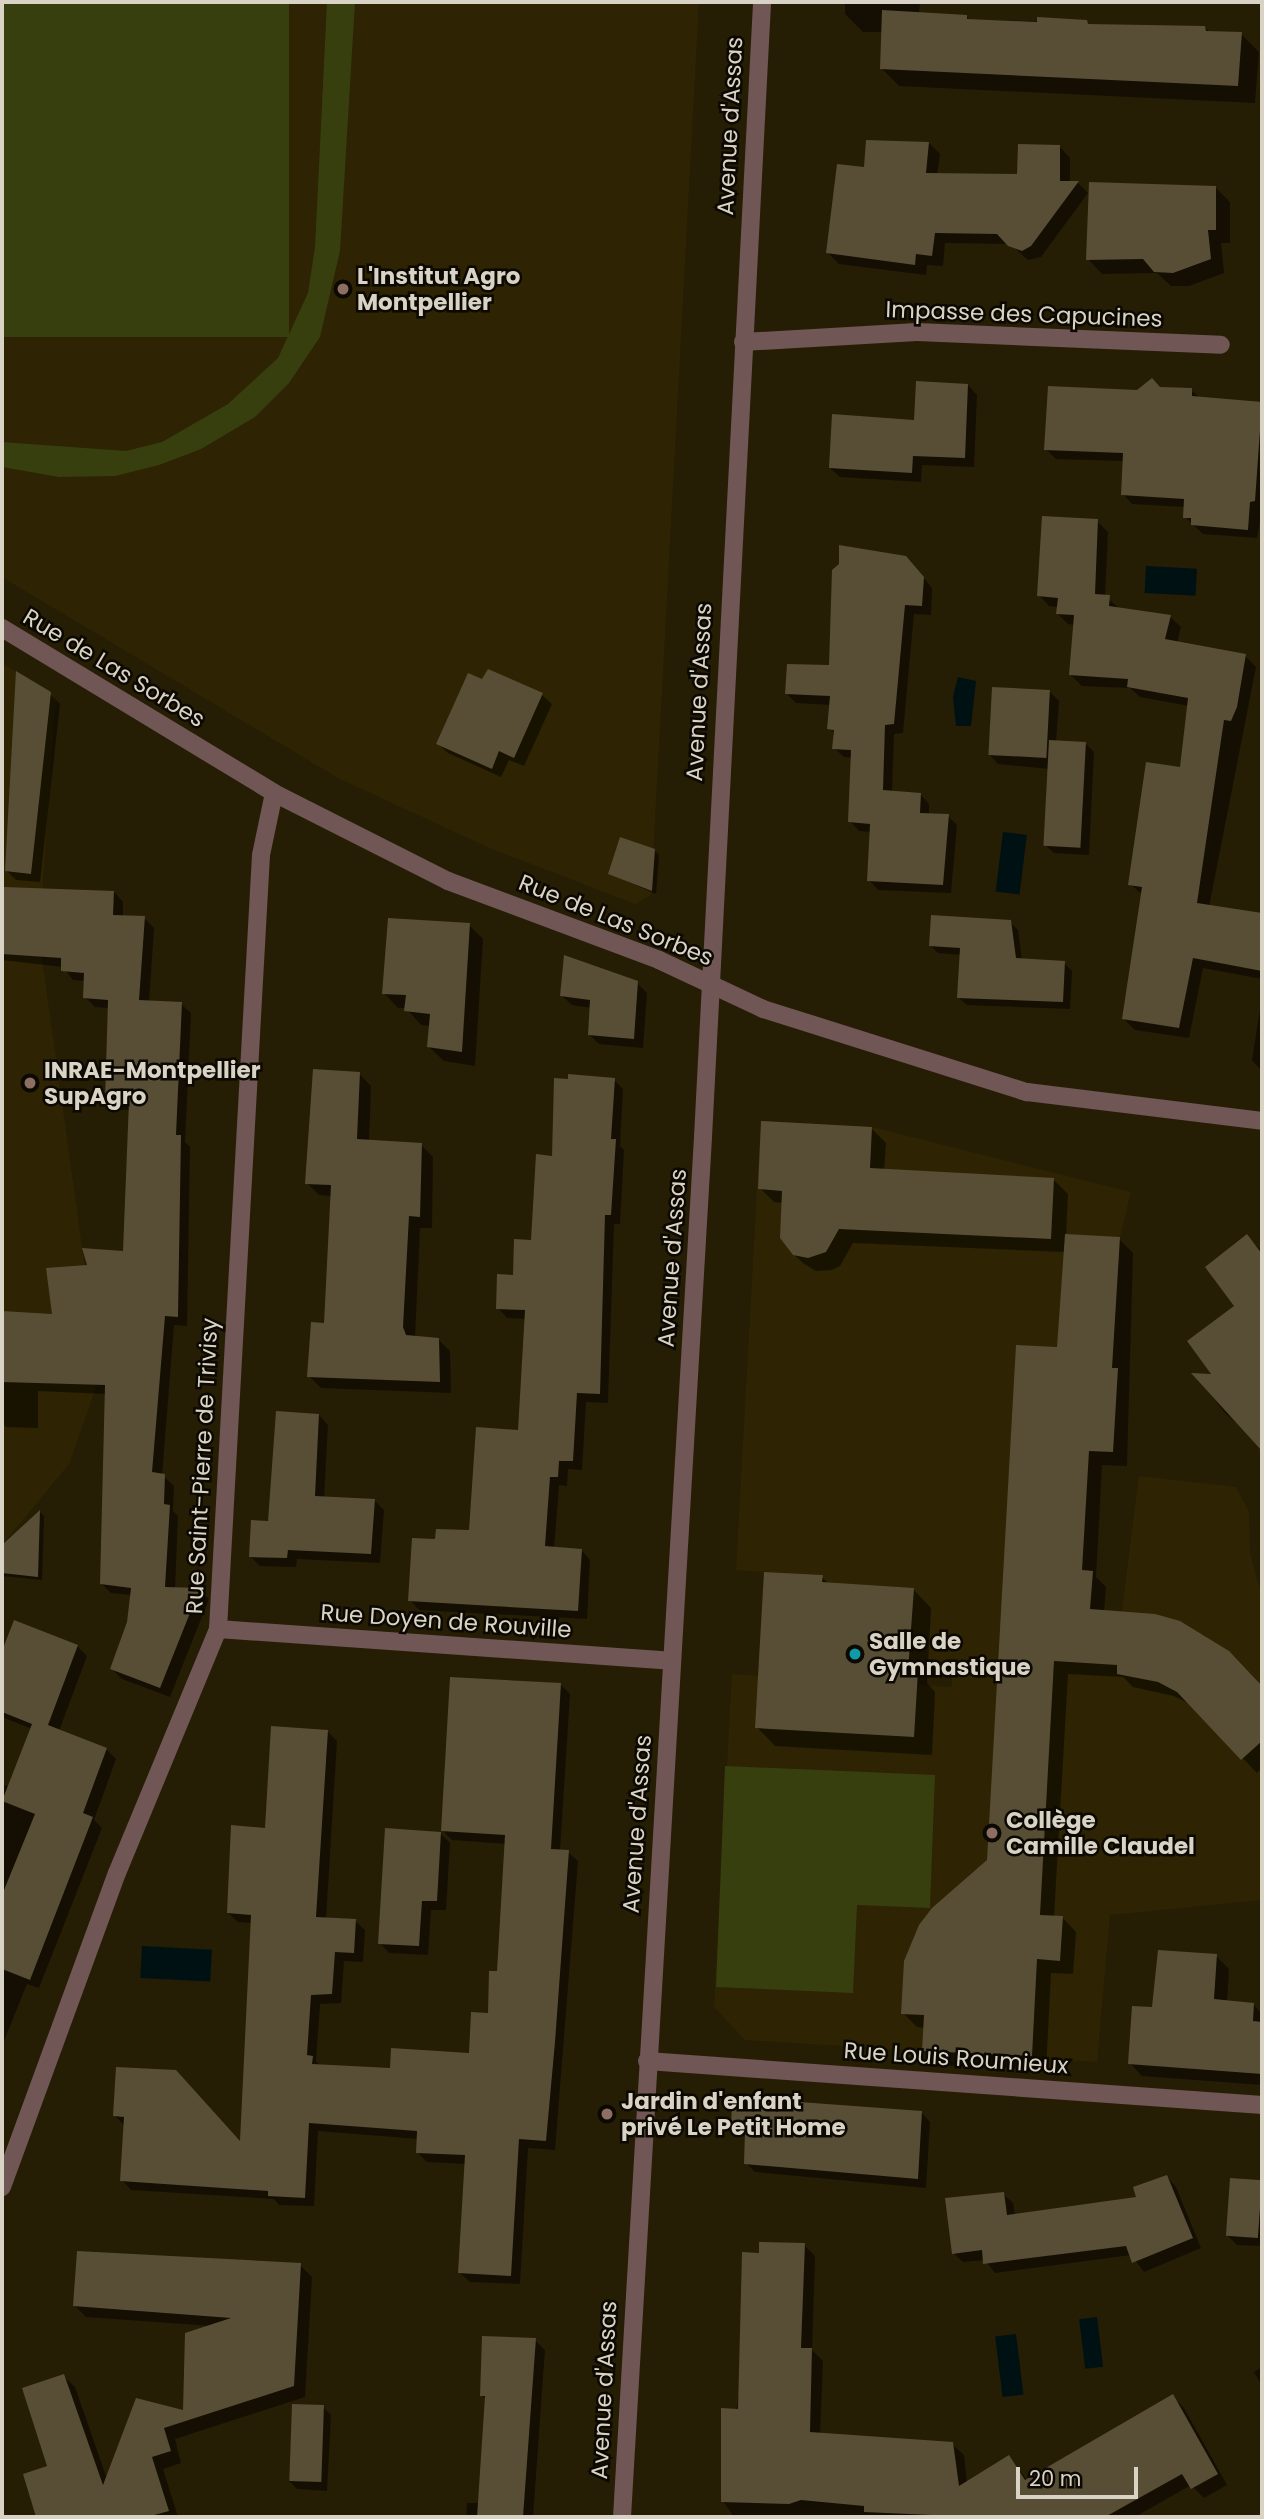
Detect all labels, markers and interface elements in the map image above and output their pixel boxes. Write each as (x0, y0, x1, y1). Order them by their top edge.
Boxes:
street label: Avenue d'Assas (712, 36, 748, 216)
place label: L'Institut Agro Montpellier (357, 262, 520, 316)
marker: L'Institut Agro Montpellier (335, 281, 351, 297)
street label: Impasse des Capucines (885, 295, 1163, 333)
street label: Avenue d'Assas (681, 602, 717, 782)
street label: Rue de Las Sorbes (18, 603, 210, 733)
street label: Rue de Las Sorbes (515, 868, 717, 972)
place label: INRAE-Montpellier SupAgro (44, 1056, 261, 1110)
marker: INRAE-Montpellier SupAgro (22, 1075, 38, 1091)
street label: Avenue d'Assas (652, 1168, 692, 1348)
street label: Rue Saint-Pierre de Trivisy (180, 1317, 224, 1615)
street label: Rue Doyen de Rouville (320, 1598, 572, 1644)
place label: Salle de Gymnastique (869, 1627, 1031, 1681)
marker: Salle de Gymnastique (847, 1646, 863, 1662)
street label: Avenue d'Assas (617, 1734, 657, 1914)
place label: Collège Camille Claudel (1006, 1806, 1195, 1860)
marker: Collège Camille Claudel (984, 1825, 1000, 1841)
street label: Rue Louis Roumieux (843, 2036, 1069, 2080)
place label: Jardin d'enfant privé Le Petit Home (621, 2087, 846, 2141)
marker: Jardin d'enfant privé Le Petit Home (599, 2106, 615, 2122)
street label: Avenue d'Assas (586, 2300, 622, 2480)
scale bar (1019, 2452, 1142, 2496)
text: 20 m (1029, 2464, 1082, 2493)

